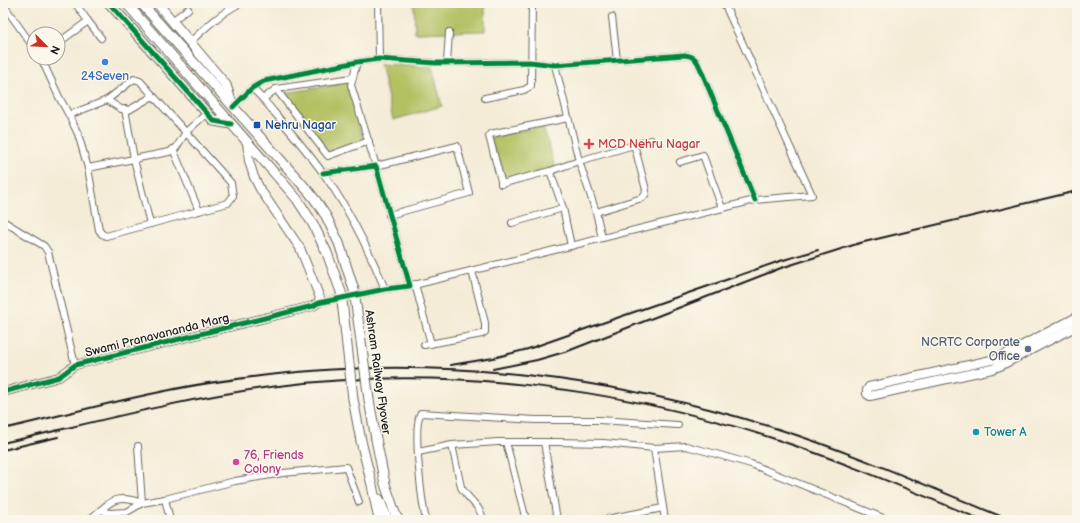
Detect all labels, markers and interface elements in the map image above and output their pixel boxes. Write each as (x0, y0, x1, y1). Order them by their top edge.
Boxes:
north arrow (26, 26, 66, 66)
text: N (47, 43, 62, 56)
marker: 24Seven (100, 57, 110, 67)
place label: 24Seven (81, 69, 129, 84)
place label: Nehru Nagar (265, 118, 337, 133)
marker: Nehru Nagar (252, 120, 262, 130)
place label: MCD Nehru Nagar (598, 137, 700, 152)
marker: MCD Nehru Nagar (583, 138, 595, 150)
street label: Ashram Railway Flyover (361, 309, 394, 436)
street label: Swami Pranavananda Marg (84, 310, 231, 361)
place label: NCRTC Corporate Office (921, 335, 1020, 364)
marker: NCRTC Corporate Office (1023, 344, 1033, 354)
place label: Tower A (984, 425, 1027, 440)
marker: Tower A (971, 427, 981, 437)
place label: 76, Friends Colony (244, 448, 304, 477)
marker: 76, Friends Colony (231, 457, 241, 467)

